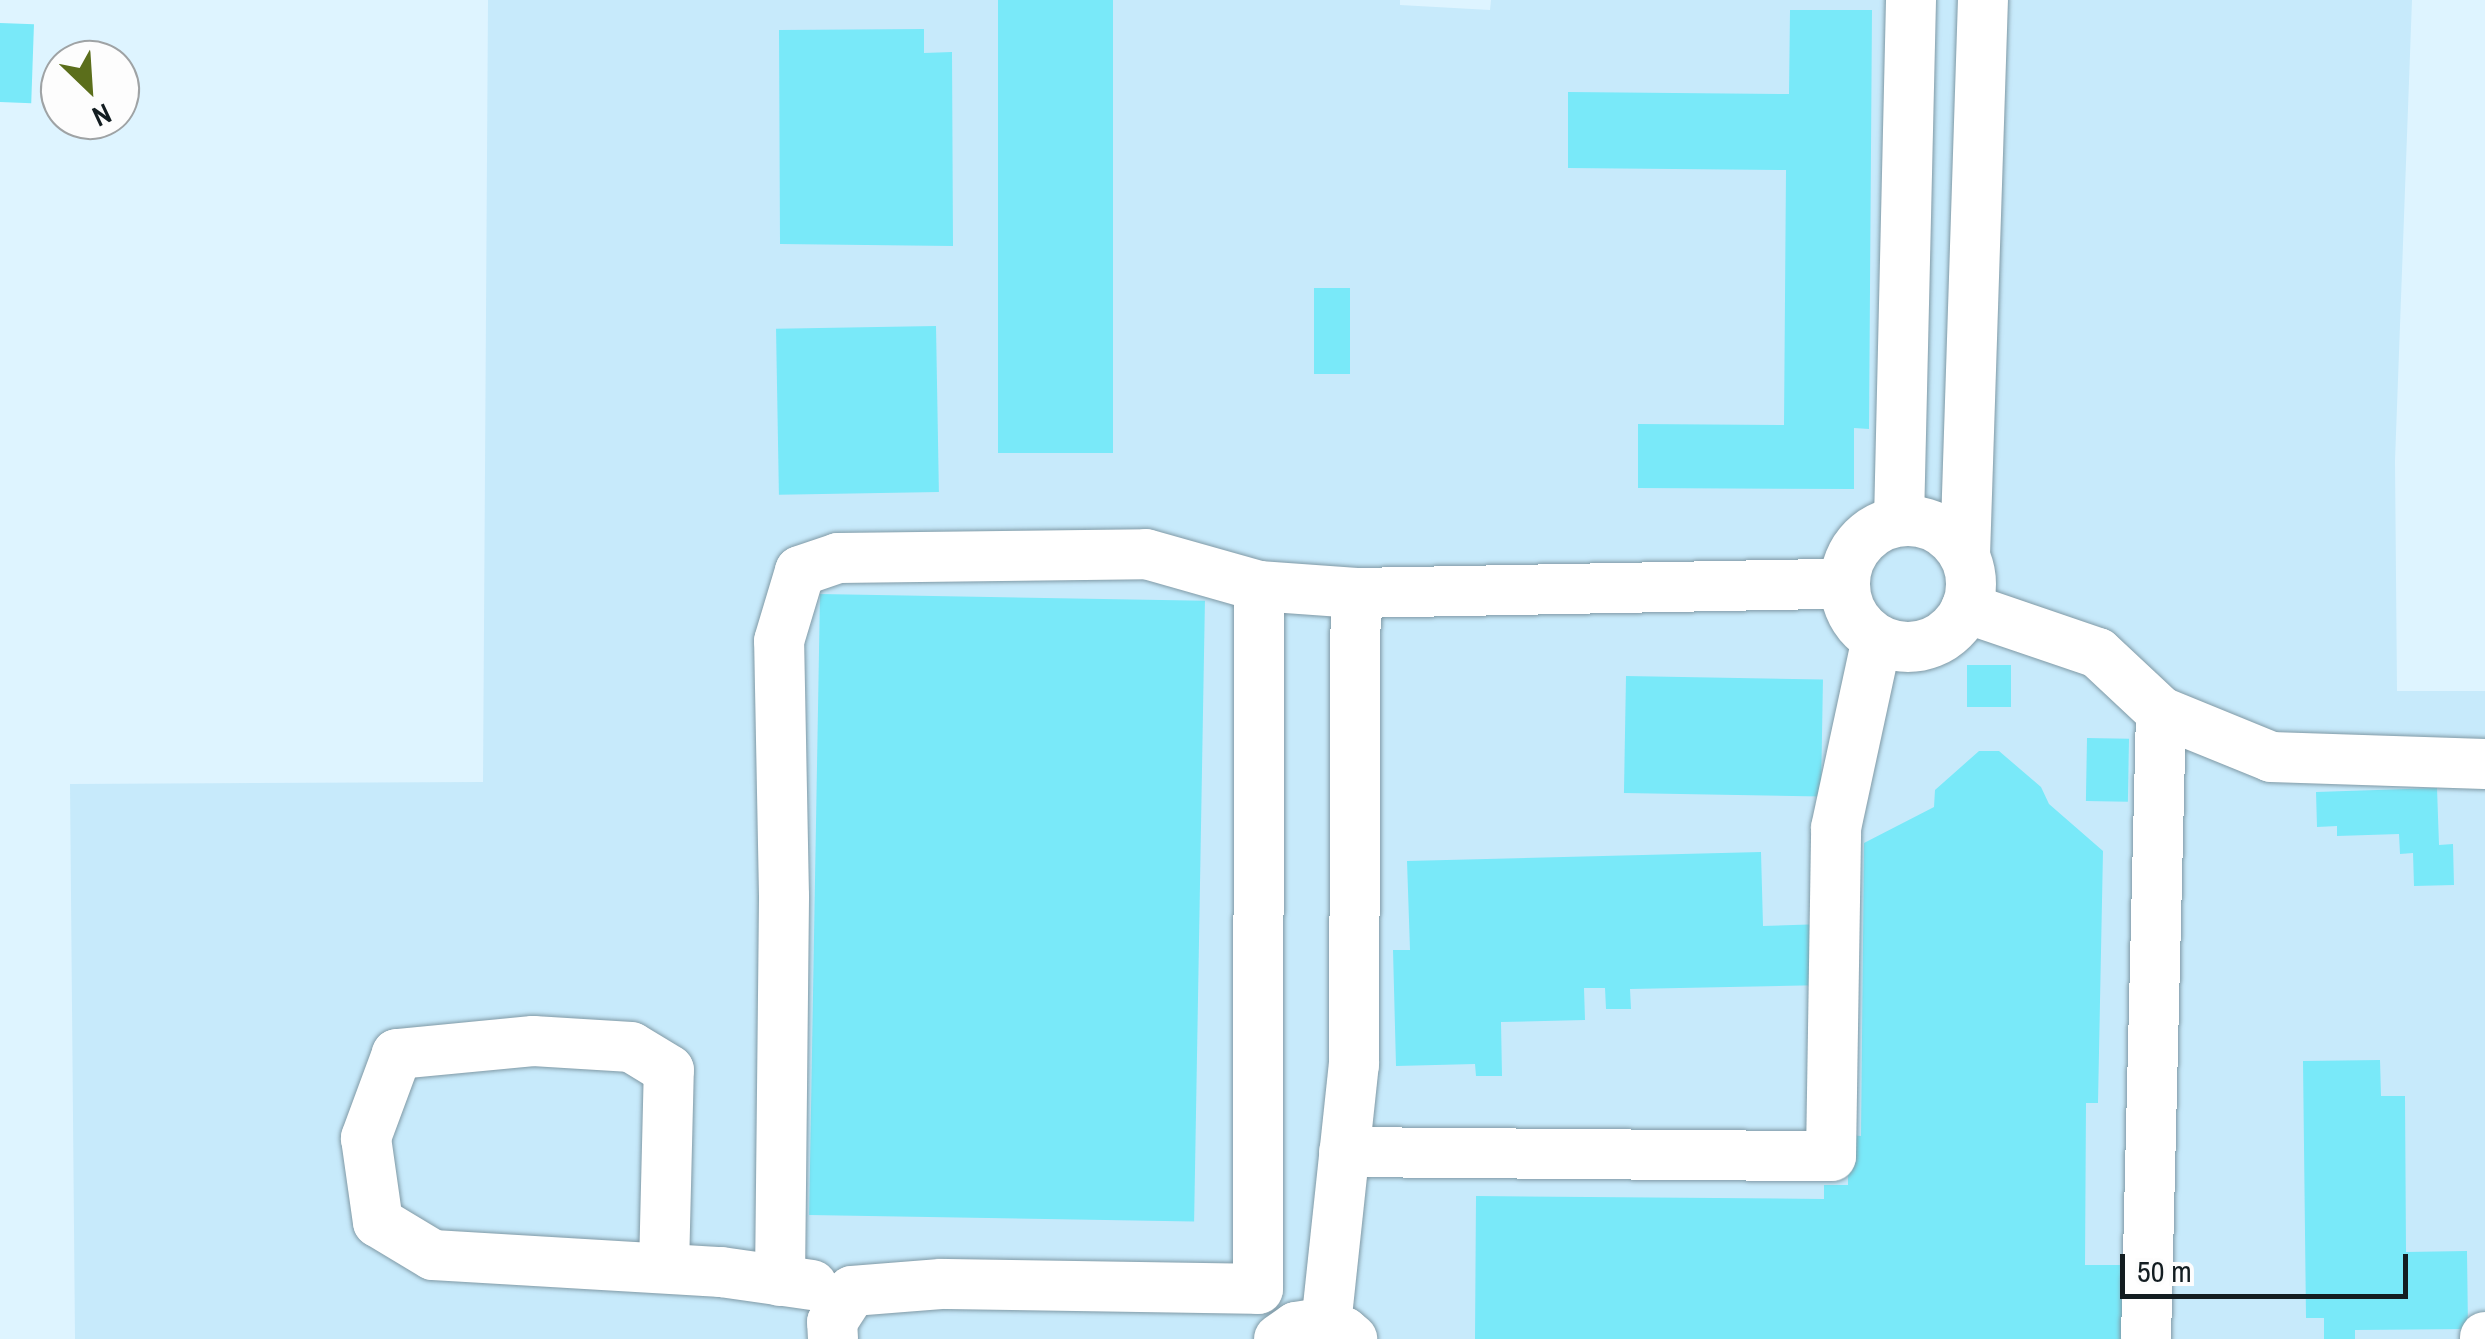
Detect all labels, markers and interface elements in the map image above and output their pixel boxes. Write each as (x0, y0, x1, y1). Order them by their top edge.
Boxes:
north arrow (40, 40, 140, 140)
text: N (86, 95, 117, 136)
scale bar (2125, 1234, 2412, 1296)
text: 50 m (2137, 1251, 2192, 1291)

